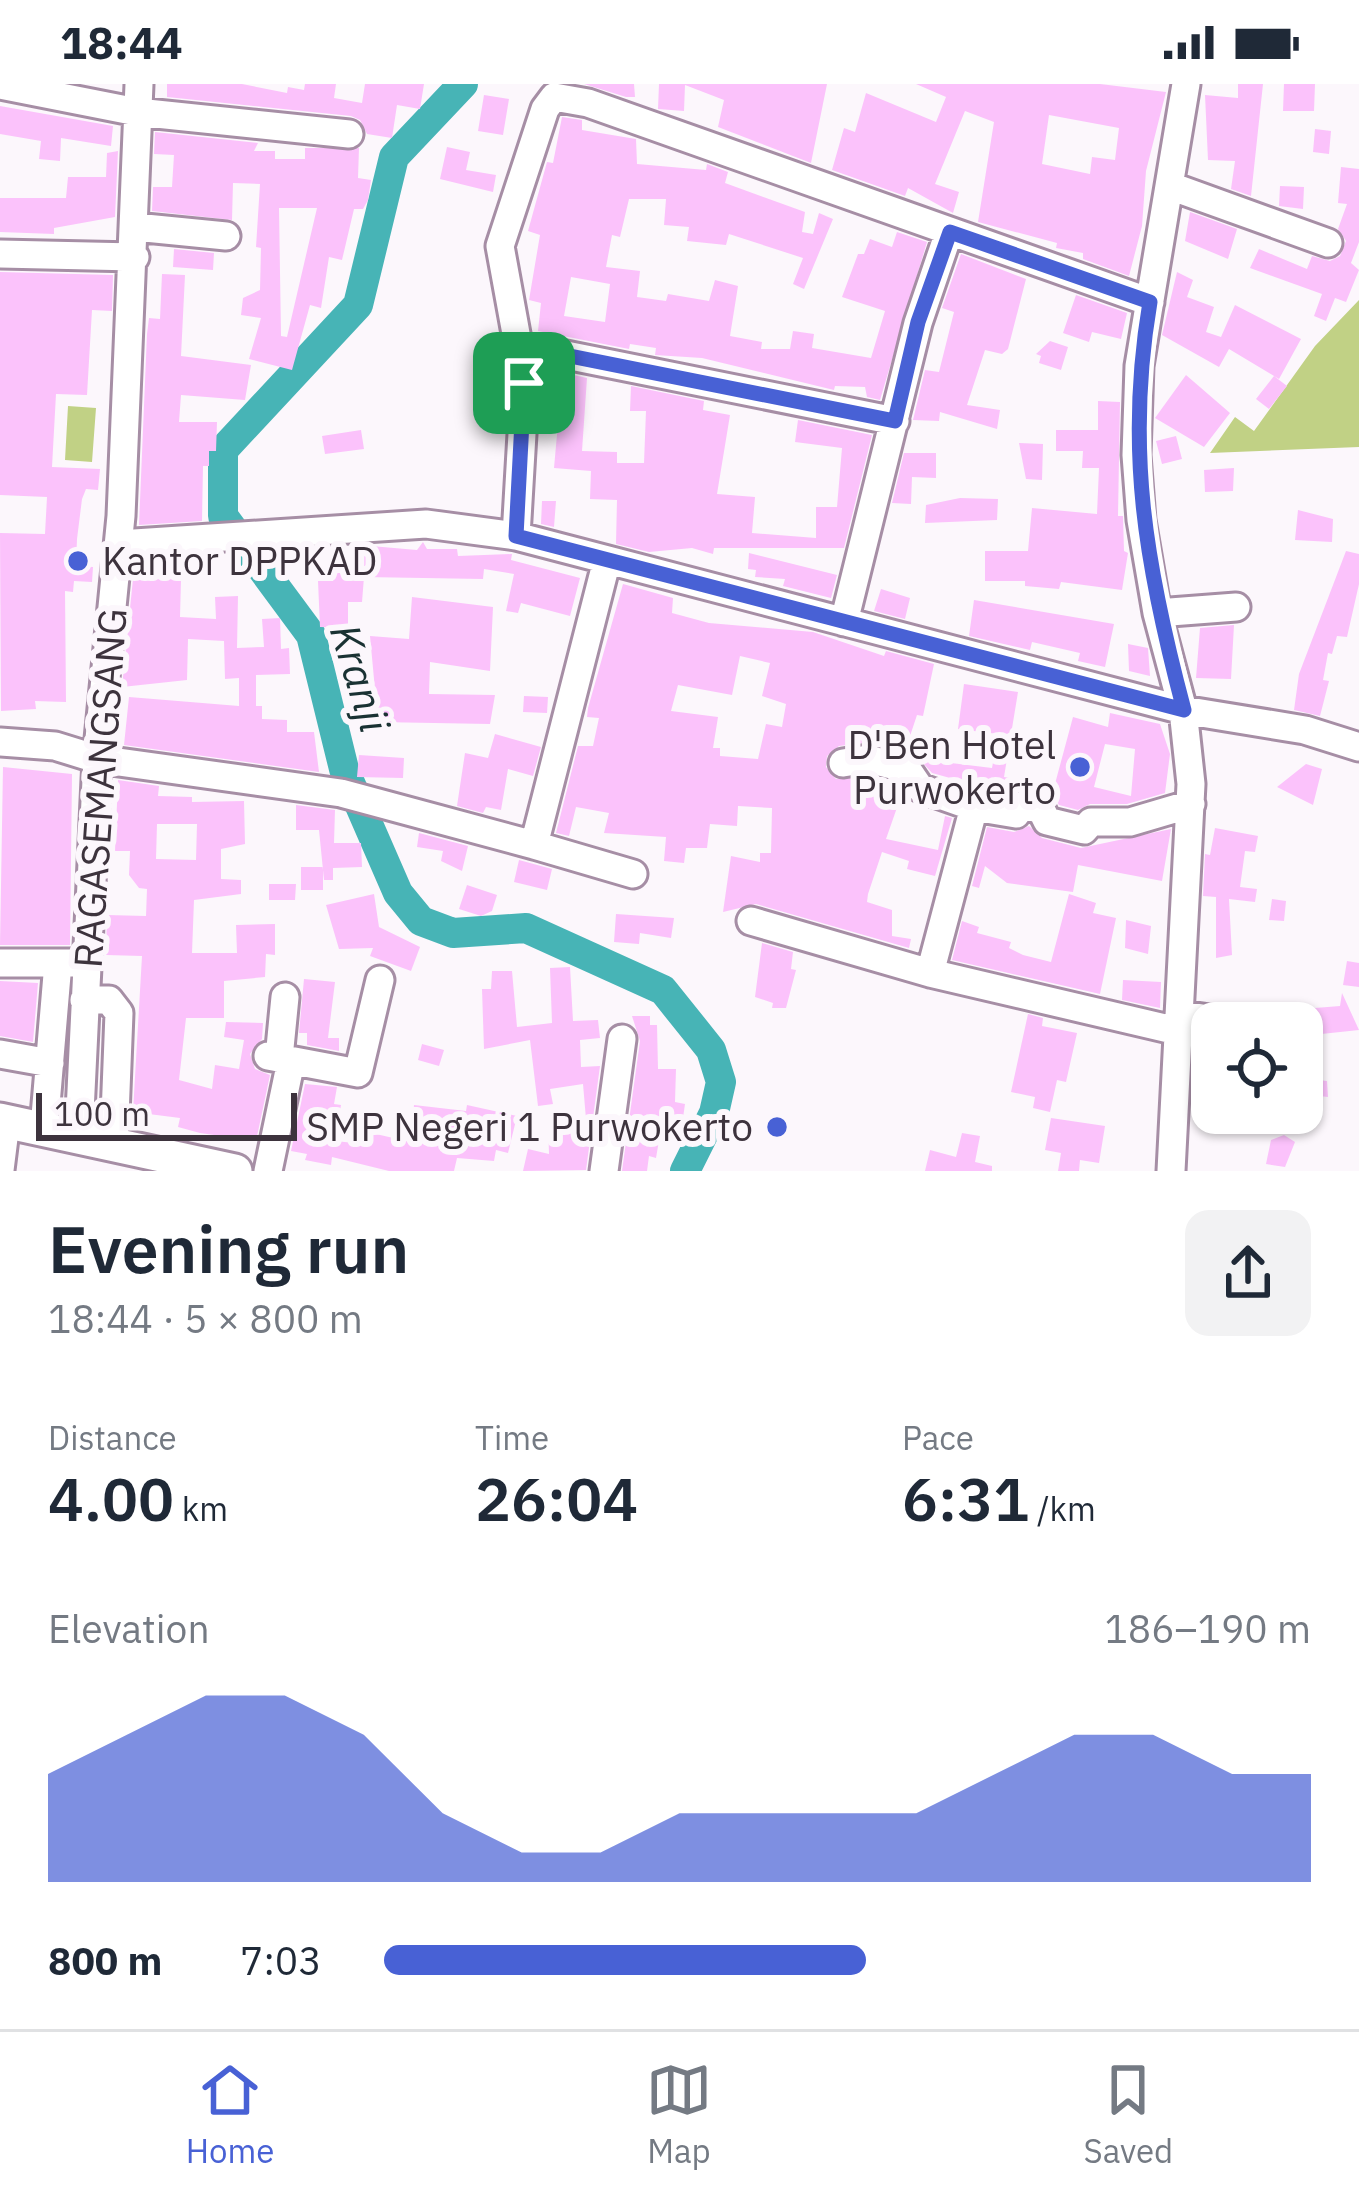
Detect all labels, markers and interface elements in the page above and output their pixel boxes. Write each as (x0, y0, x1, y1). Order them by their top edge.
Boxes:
text: 18:44 (60, 13, 183, 71)
pin (473, 332, 575, 434)
icon: arrive (491, 350, 557, 416)
place label: Kantor DPPKAD (102, 535, 377, 586)
marker: Kantor DPPKAD (65, 548, 91, 574)
street label: RAGASEMANGSANG (61, 606, 138, 970)
water label: Kranji (318, 617, 403, 739)
place label: D'Ben Hotel Purwokerto (848, 719, 1056, 815)
marker: D'Ben Hotel Purwokerto (1067, 754, 1093, 780)
map controls (1191, 1002, 1323, 1134)
button: locate (1191, 1002, 1323, 1134)
scale bar (36, 1087, 297, 1140)
text: 100 m (54, 1092, 150, 1135)
place label: SMP Negeri 1 Purwokerto (306, 1101, 753, 1152)
marker: SMP Negeri 1 Purwokerto (764, 1114, 790, 1140)
text: Evening run (48, 1205, 409, 1291)
button: share (1185, 1210, 1311, 1336)
text: 18:44 · 5 × 800 m (48, 1293, 363, 1344)
text: Distance (48, 1416, 177, 1459)
text: Time (475, 1416, 549, 1459)
text: Pace (902, 1416, 974, 1459)
text: 4.00 (48, 1459, 174, 1538)
text: 26:04 (475, 1459, 638, 1538)
text: 6:31 (902, 1459, 1029, 1538)
text: km (174, 1487, 228, 1530)
text: /km (1029, 1487, 1096, 1530)
text: Elevation (48, 1603, 210, 1654)
text: 186–190 m (1104, 1603, 1311, 1654)
text: 800 m (48, 1935, 162, 1986)
text: 7:03 (240, 1935, 322, 1986)
tab: Home (186, 2057, 274, 2172)
tab: Map (646, 2057, 712, 2172)
tab: Saved (1083, 2057, 1173, 2172)

